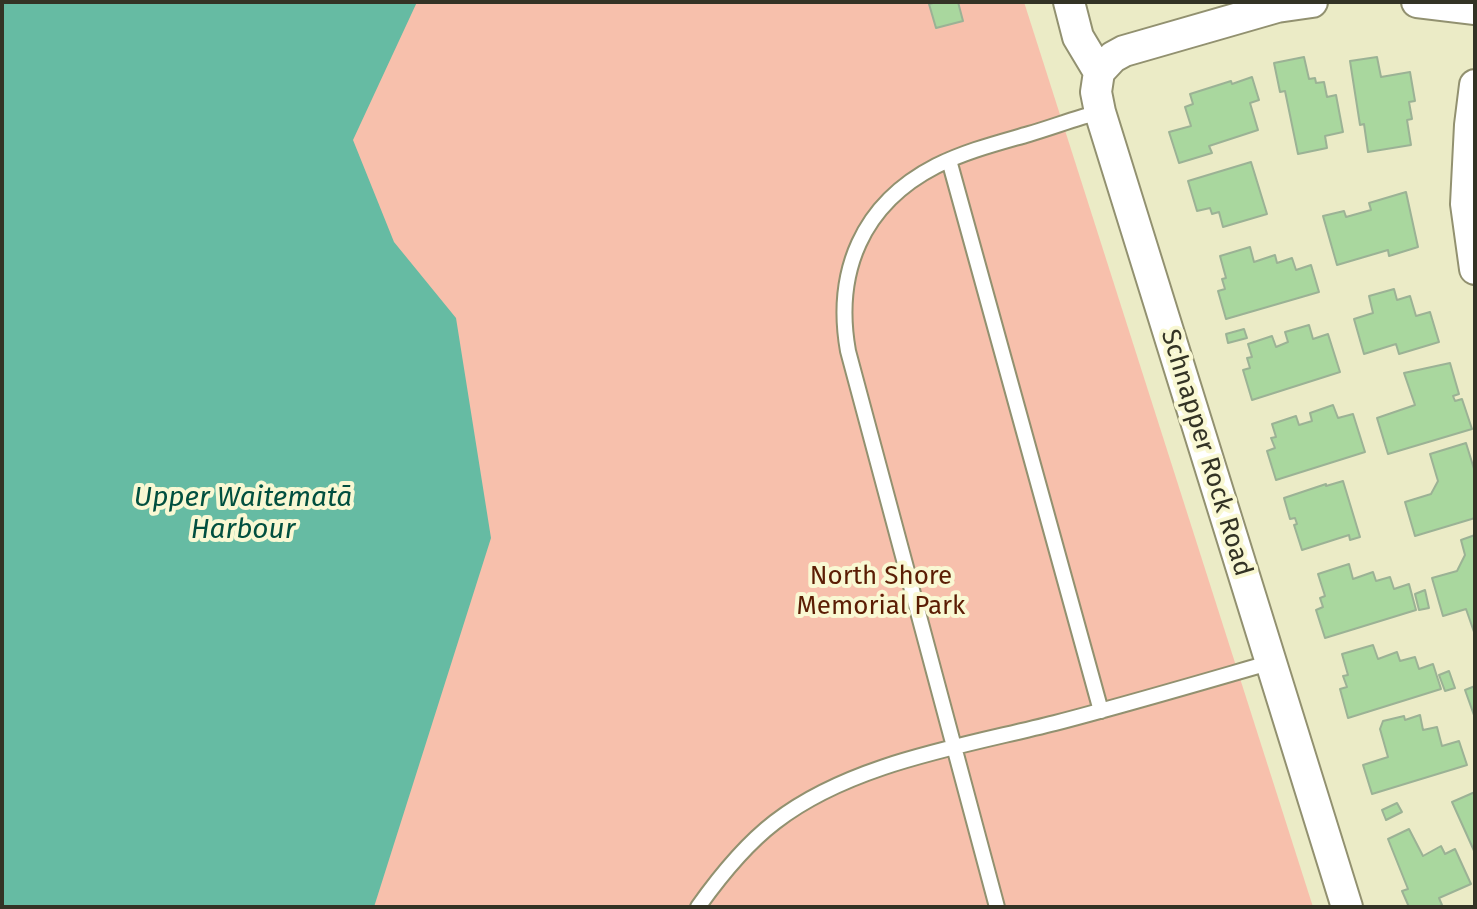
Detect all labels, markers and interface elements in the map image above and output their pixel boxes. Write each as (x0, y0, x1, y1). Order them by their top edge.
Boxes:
street label: Schnapper Rock Road (1154, 326, 1258, 580)
water label: Upper Waitematā Harbour (134, 481, 352, 547)
park label: North Shore Memorial Park (797, 561, 965, 622)

